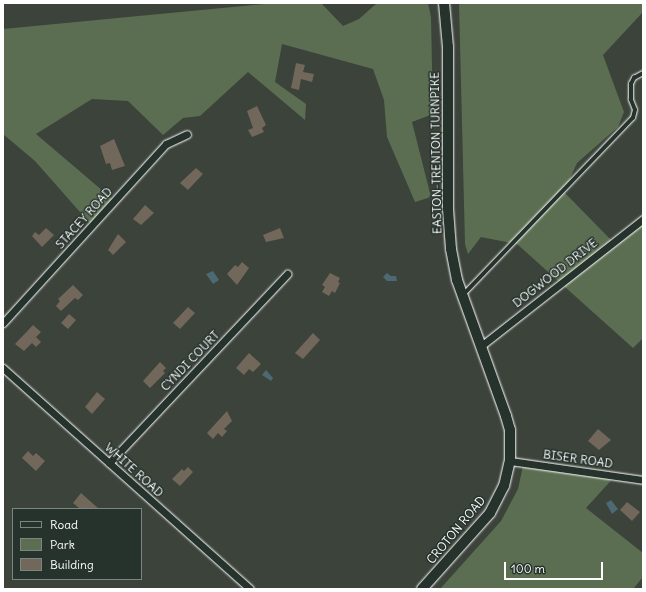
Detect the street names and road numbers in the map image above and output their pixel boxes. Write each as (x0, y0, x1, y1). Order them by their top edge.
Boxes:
street label: EASTON-TRENTON TURNPIKE (427, 72, 445, 234)
street label: STACEY ROAD (53, 184, 115, 252)
street label: DOGWOOD DRIVE (510, 236, 600, 310)
street label: CYNDI COURT (158, 328, 222, 394)
street label: WHITE ROAD (102, 440, 166, 500)
street label: BISER ROAD (542, 447, 614, 471)
street label: CROTON ROAD (424, 493, 488, 567)

